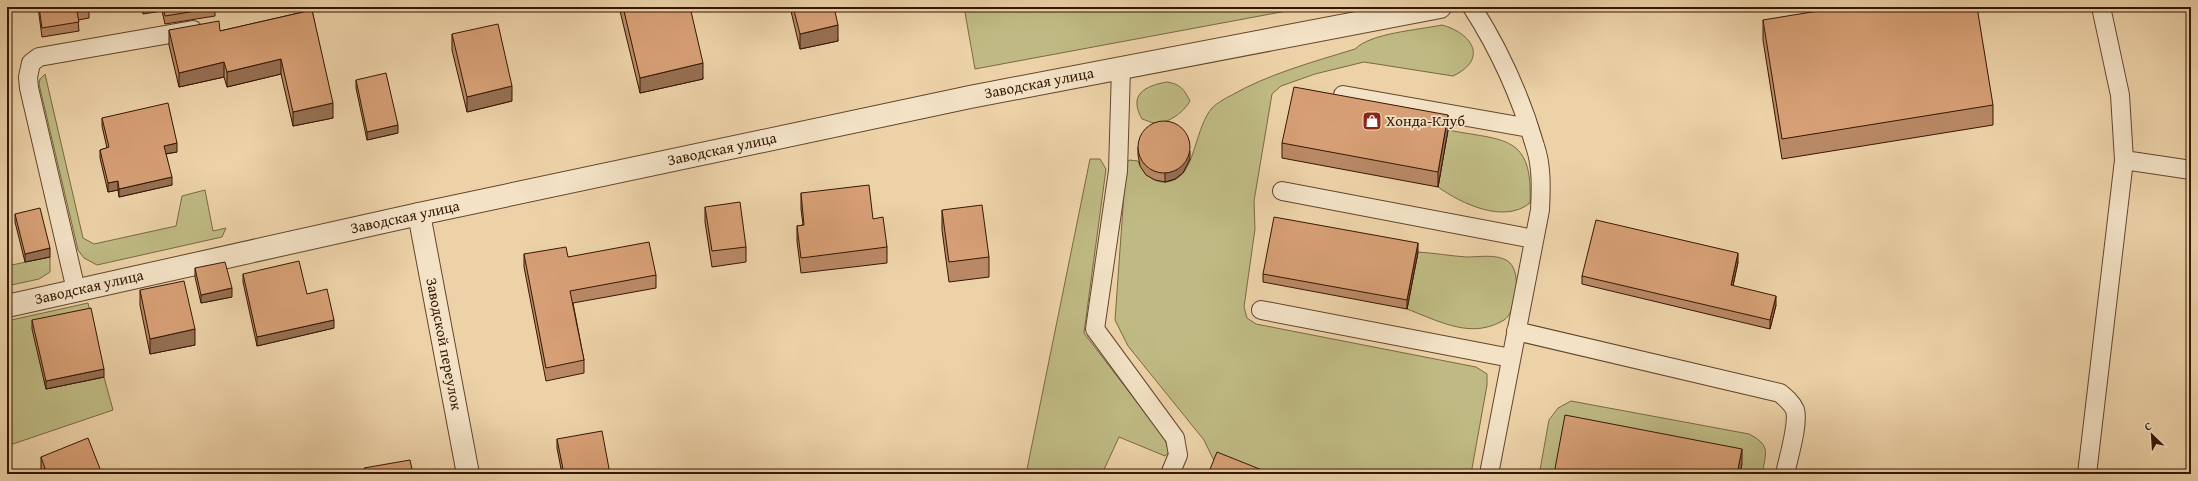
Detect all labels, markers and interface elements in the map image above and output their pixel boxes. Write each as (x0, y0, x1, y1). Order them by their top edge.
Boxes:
street label: Заводская улица (982, 61, 1096, 103)
shop icon: Хонда-Клуб (1361, 110, 1383, 132)
place label: Хонда-Клуб (1386, 110, 1465, 131)
street label: Заводская улица (665, 127, 779, 170)
street label: Заводская улица (348, 195, 462, 238)
street label: Заводская улица (32, 264, 146, 309)
street label: Заводской переулок (421, 276, 468, 412)
north arrow (2132, 415, 2172, 455)
text: С (2142, 417, 2154, 435)

